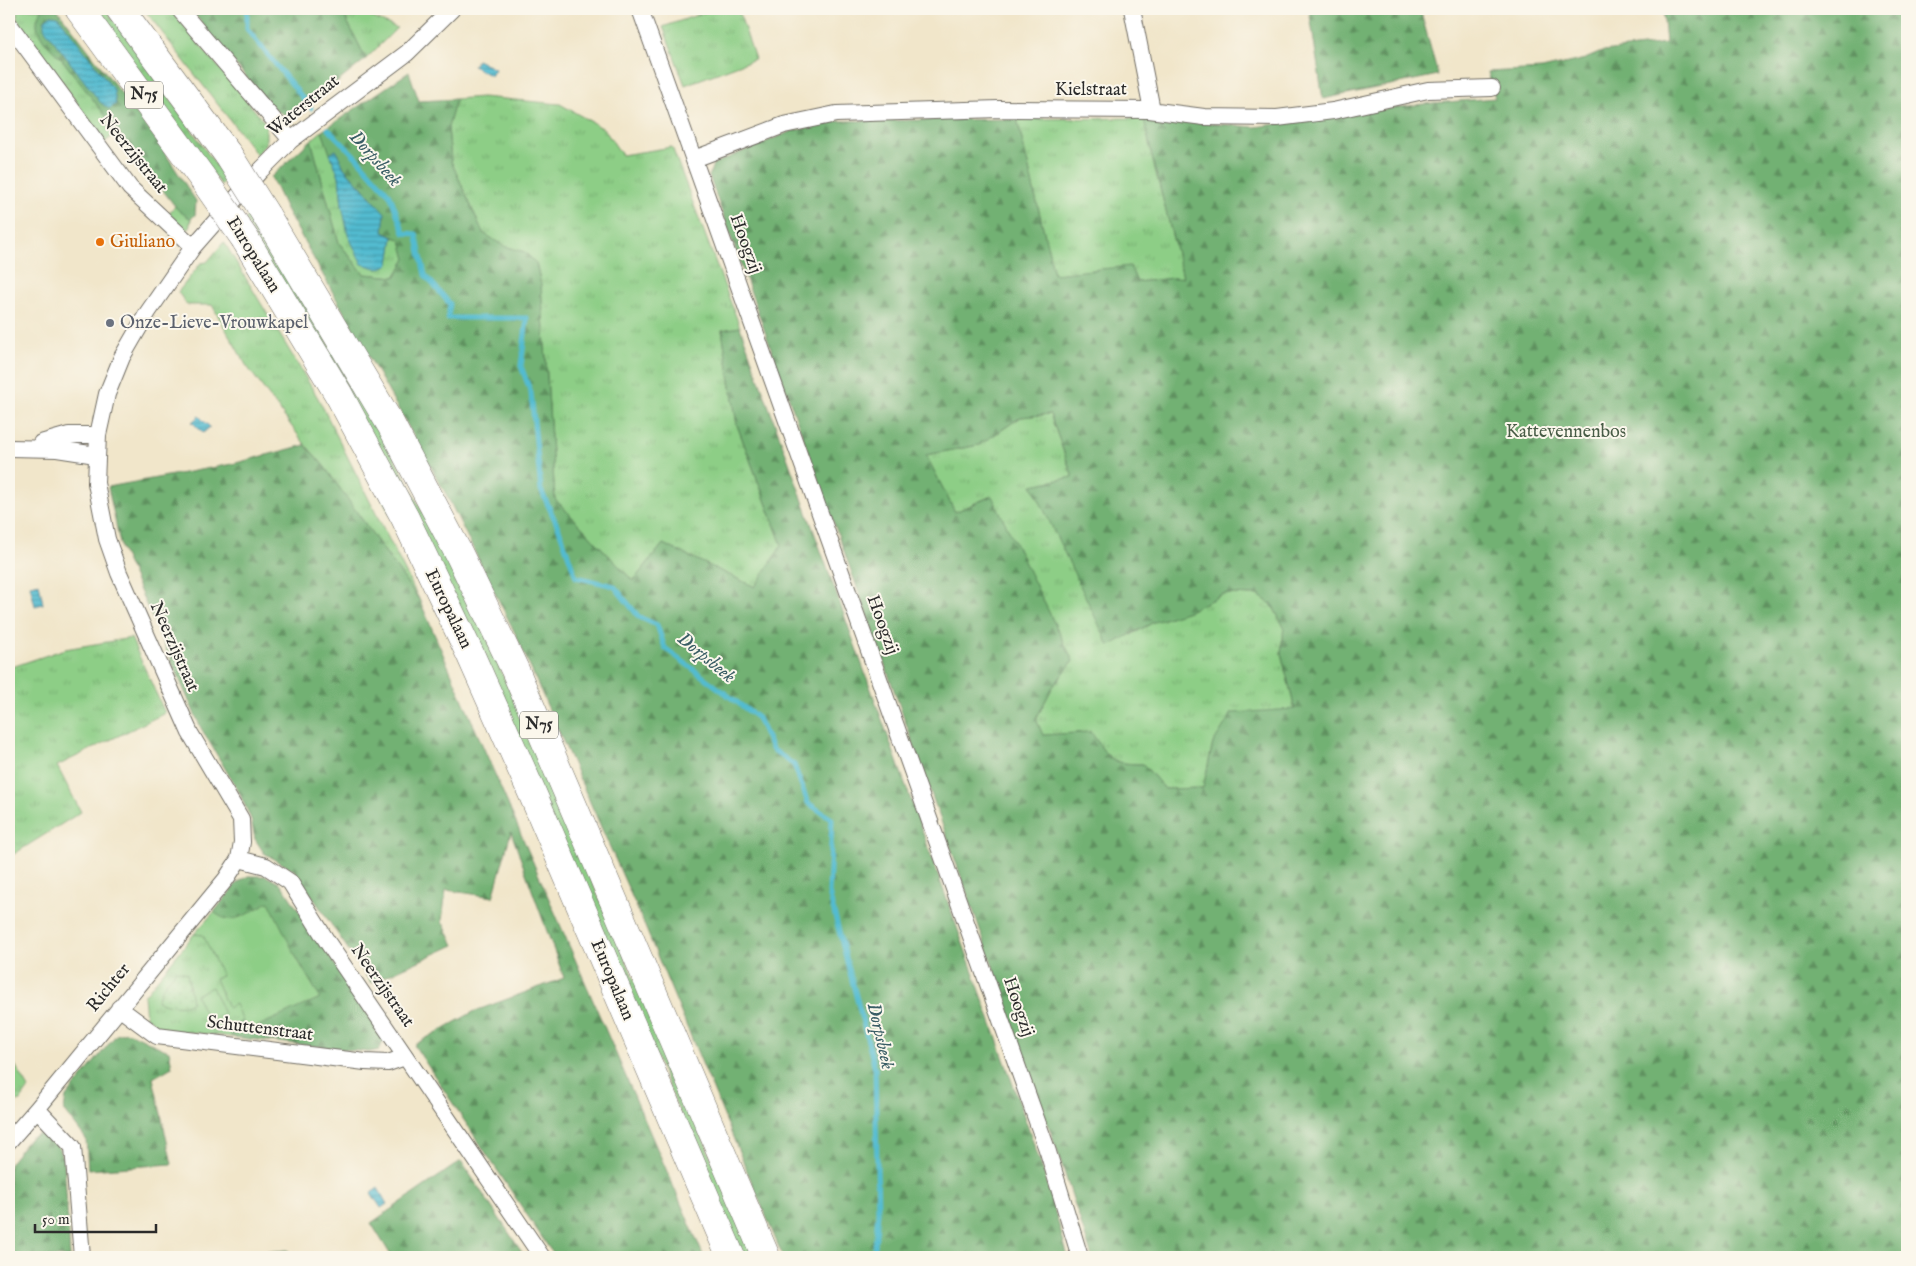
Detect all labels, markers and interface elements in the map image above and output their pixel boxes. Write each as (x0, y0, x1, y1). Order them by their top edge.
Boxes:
street label: Waterstraat (263, 70, 345, 142)
street label: Kielstraat (1055, 79, 1127, 102)
road number: N75 (125, 82, 163, 108)
street label: Neerzijstraat (94, 109, 172, 199)
water label: Dorpsbeek (343, 126, 407, 192)
street label: Hoogzij (724, 211, 766, 277)
street label: Europalaan (221, 213, 286, 298)
place label: Giuliano (110, 231, 175, 254)
marker: Giuliano (94, 236, 106, 248)
place label: Onze-Lieve-Vrouwkapel (120, 312, 308, 335)
marker: Onze-Lieve-Vrouwkapel (104, 317, 116, 329)
park label: Kattevennenbos (1506, 421, 1626, 444)
street label: Europalaan (419, 565, 477, 653)
street label: Hoogzij (861, 592, 903, 658)
street label: Neerzijstraat (144, 598, 204, 696)
water label: Dorpsbeek (672, 627, 740, 689)
road number: N75 (520, 712, 558, 738)
street label: Europalaan (585, 936, 639, 1024)
street label: Neerzijstraat (345, 940, 419, 1032)
street label: Richter (82, 958, 136, 1017)
street label: Hoogzij (997, 974, 1039, 1040)
water label: Dorpsbeek (861, 1000, 899, 1072)
street label: Schuttenstraat (206, 1011, 314, 1047)
scale bar (35, 1201, 156, 1233)
text: 50 m (42, 1210, 70, 1229)

